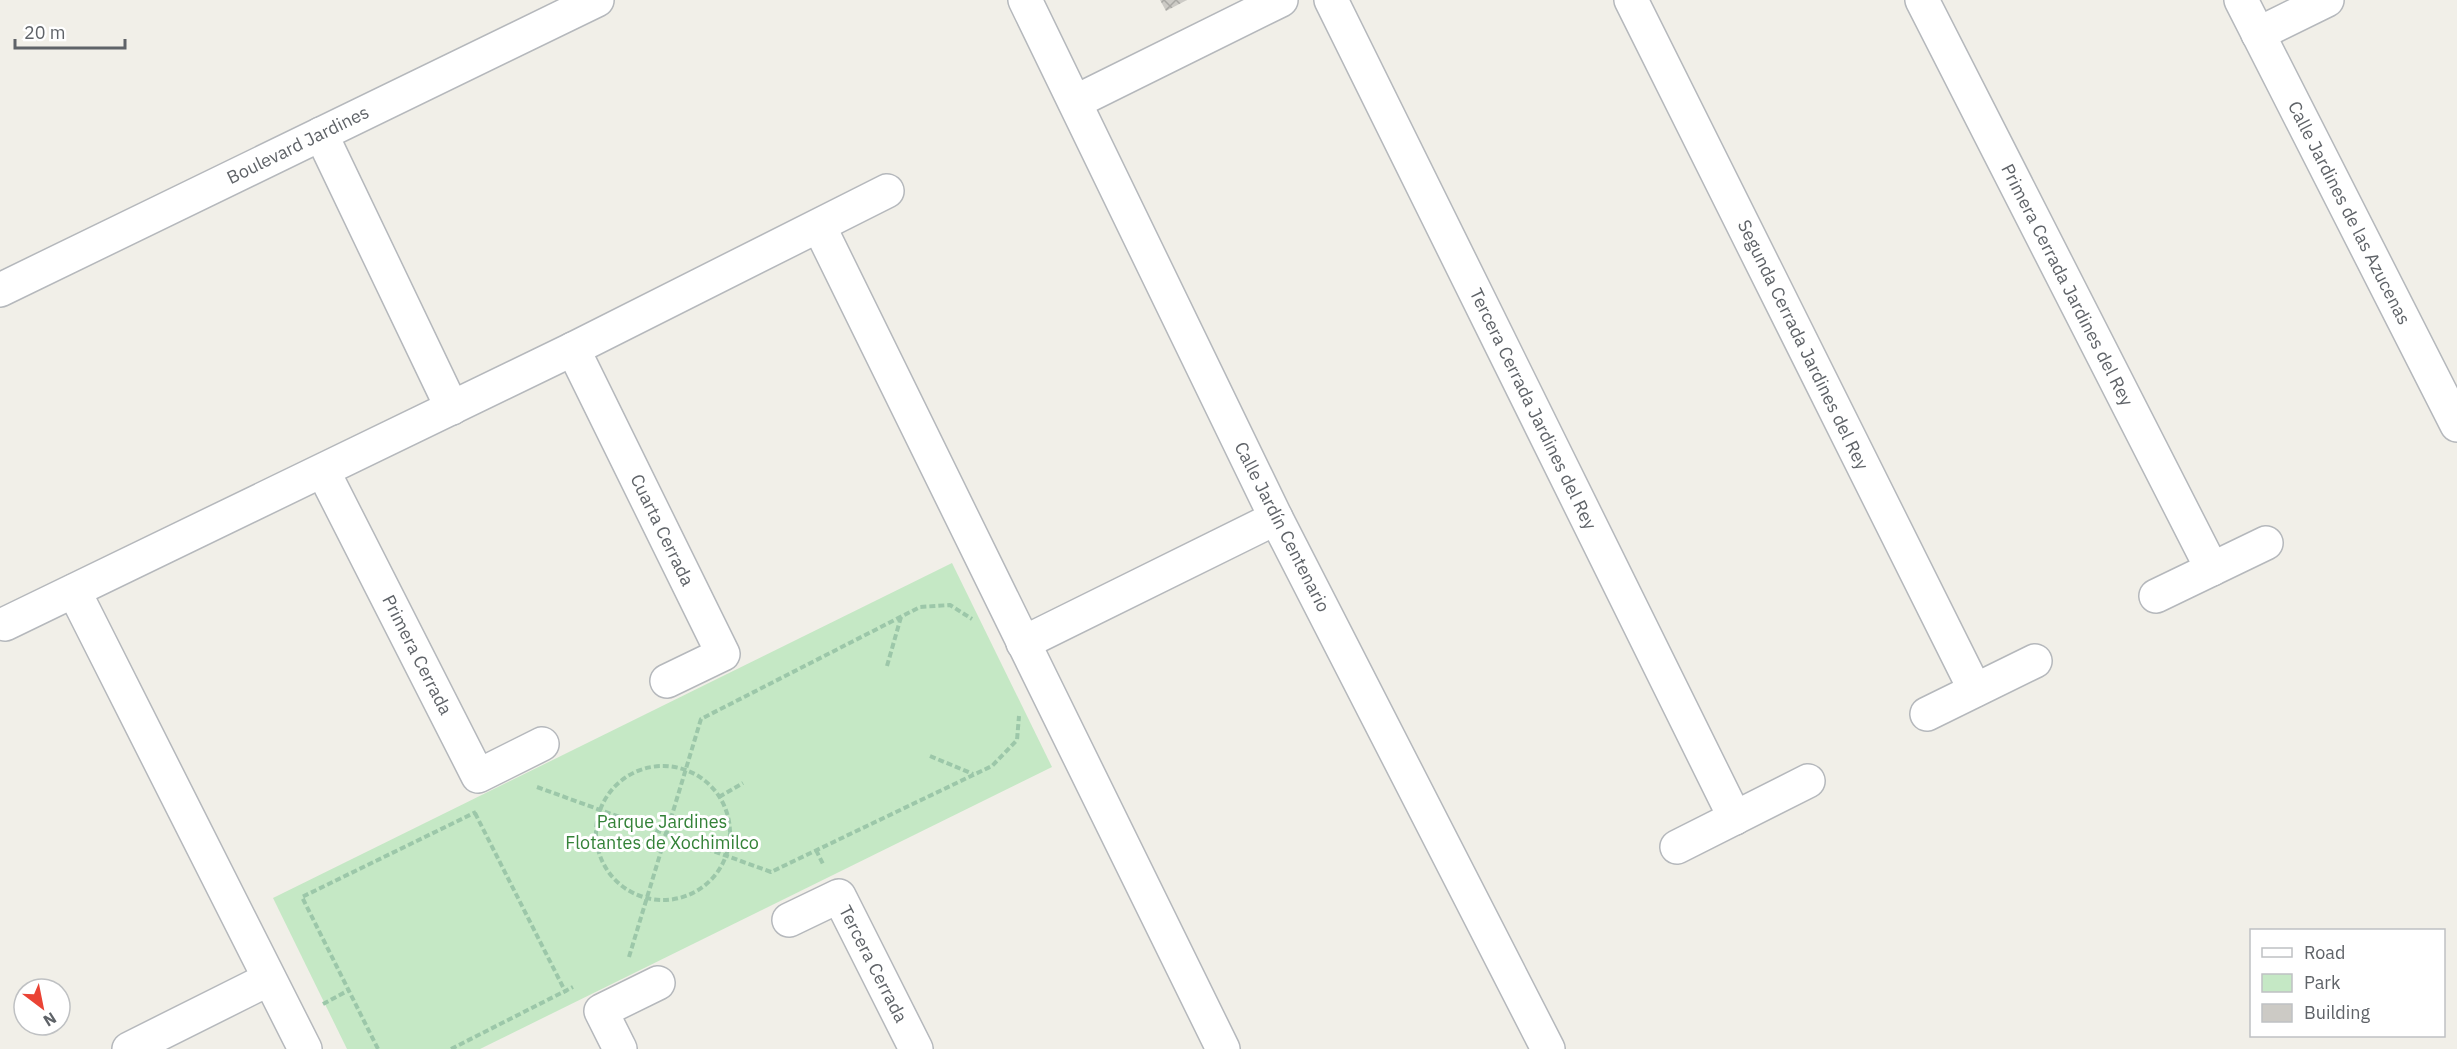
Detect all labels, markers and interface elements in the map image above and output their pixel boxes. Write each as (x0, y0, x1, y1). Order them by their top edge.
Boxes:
scale bar (15, 12, 124, 50)
text: 20 m (24, 21, 66, 44)
street label: Calle Jardines de las Azucenas (2283, 97, 2416, 328)
street label: Boulevard Jardines (223, 100, 373, 189)
street label: Primera Cerrada Jardines del Rey (1996, 160, 2139, 410)
street label: Segunda Cerrada Jardines del Rey (1733, 216, 1874, 474)
street label: Tercera Cerrada Jardines del Rey (1465, 284, 1602, 533)
street label: Calle Jardín Centenario (1230, 438, 1335, 616)
street label: Cuarta Cerrada (625, 470, 700, 590)
street label: Primera Cerrada (377, 591, 458, 719)
park label: Parque Jardines Flotantes de Xochimilco (565, 810, 759, 854)
street label: Tercera Cerrada (834, 901, 913, 1027)
legend (2250, 929, 2445, 1037)
text: Road (2304, 941, 2345, 964)
text: Park (2304, 971, 2341, 994)
north arrow (12, 977, 72, 1037)
text: Building (2304, 1001, 2371, 1024)
text: N (40, 1008, 60, 1031)

